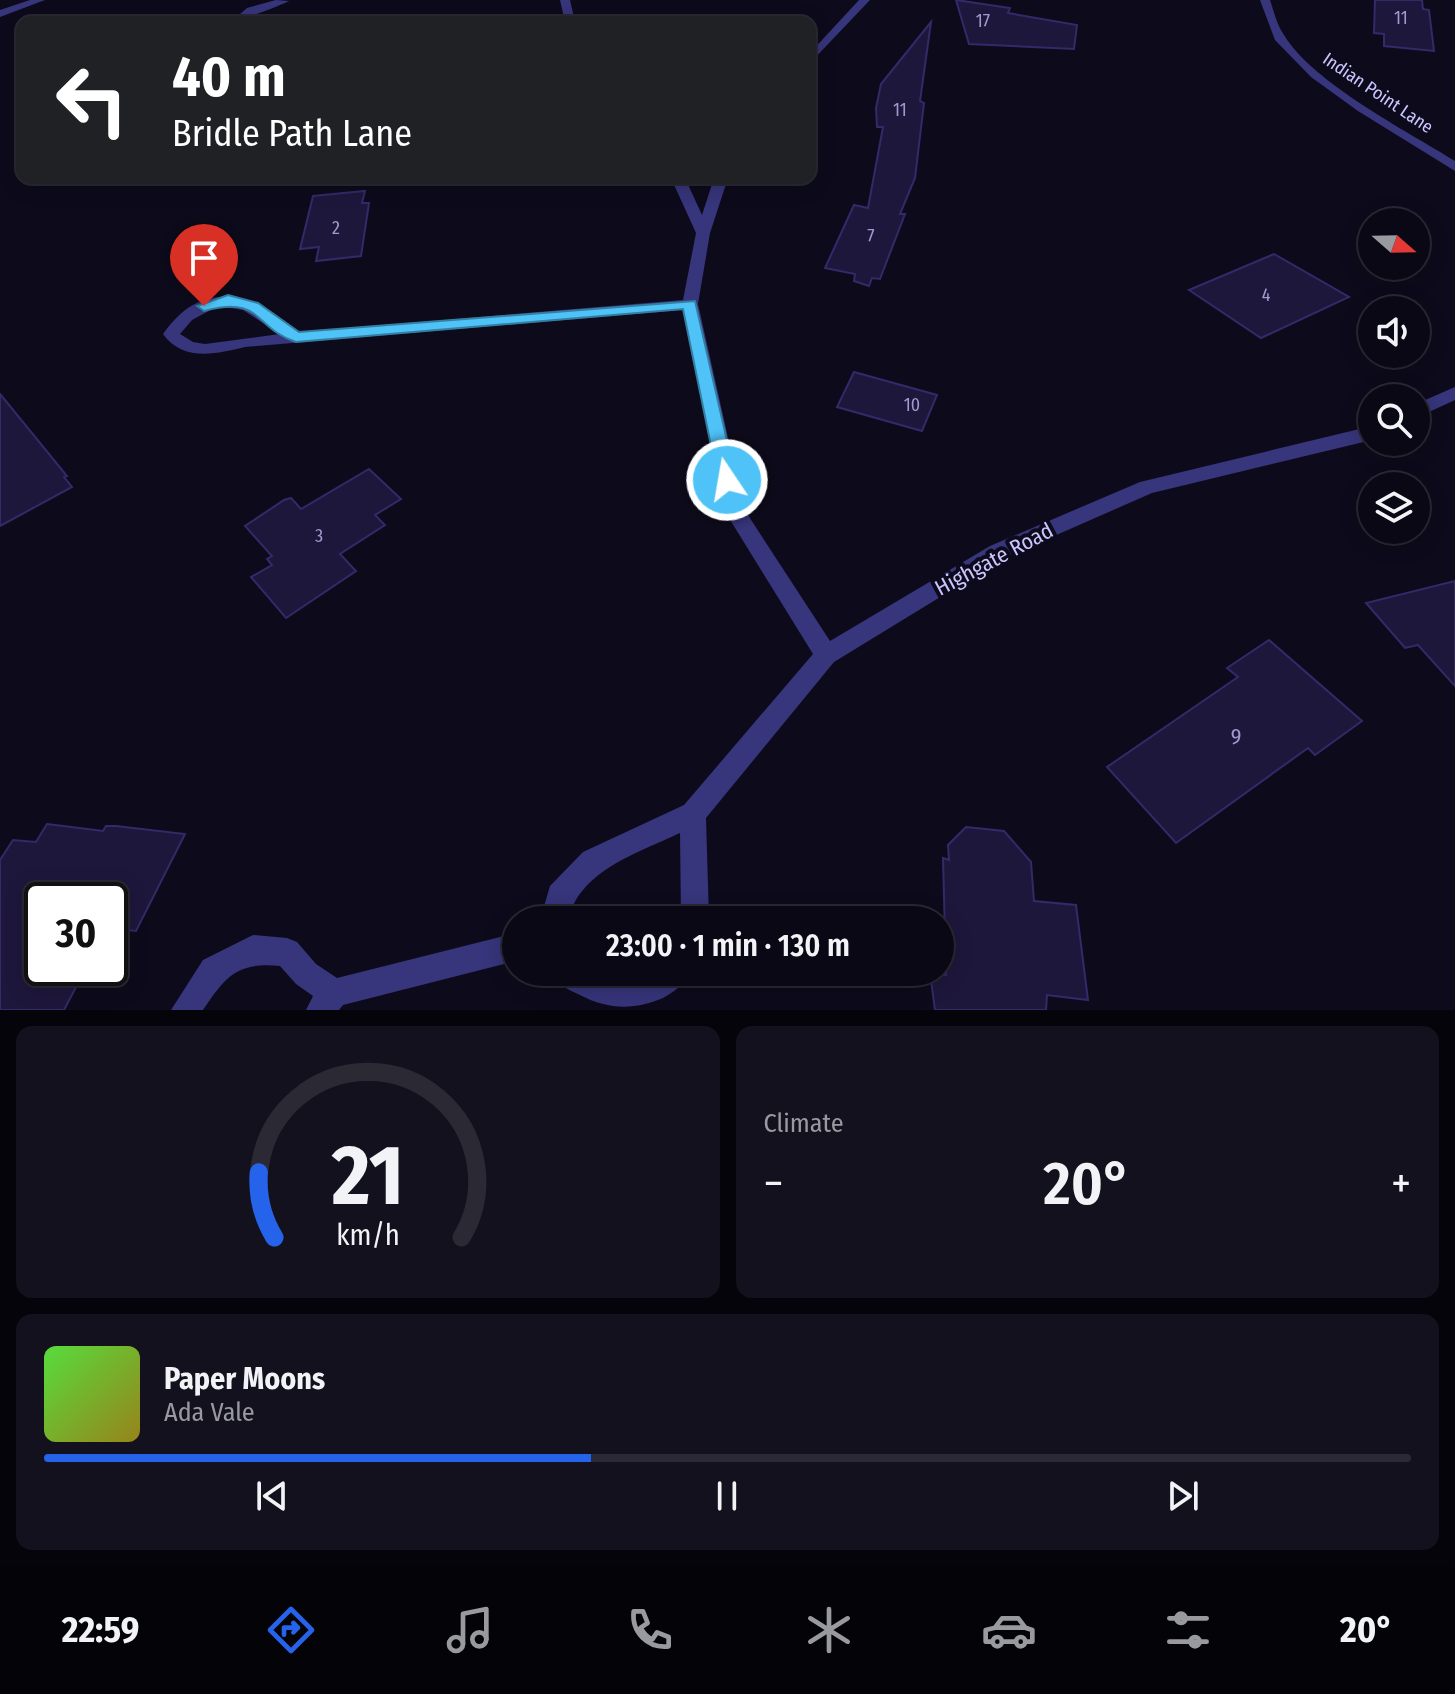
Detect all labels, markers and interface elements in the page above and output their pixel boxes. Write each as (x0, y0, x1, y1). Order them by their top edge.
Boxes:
house number: 11 (1394, 7, 1408, 29)
house number: 17 (976, 10, 990, 32)
text: 40 m (172, 44, 286, 111)
icon: left (40, 48, 144, 152)
street label: Indian Point Lane (1319, 48, 1437, 138)
house number: 11 (893, 99, 907, 121)
text: Bridle Path Lane (172, 112, 412, 156)
north arrow (1358, 208, 1430, 280)
map controls (1358, 208, 1430, 544)
house number: 2 (332, 217, 340, 239)
pin (170, 224, 238, 306)
house number: 7 (867, 225, 875, 247)
icon: arrive (182, 236, 226, 280)
house number: 4 (1262, 284, 1271, 306)
button: sound (1358, 296, 1430, 368)
button: search (1358, 384, 1430, 456)
house number: 10 (904, 394, 920, 416)
position arrow (685, 438, 769, 522)
button: layers (1358, 472, 1430, 544)
street label: Highgate Road (930, 517, 1058, 601)
house number: 3 (315, 525, 323, 547)
house number: 9 (1231, 723, 1241, 750)
speed limit sign: 30 (24, 882, 128, 986)
text: 23:00 · 1 min · 130 m (606, 928, 850, 964)
text: Climate (764, 1108, 844, 1139)
text: 21 (331, 1126, 404, 1226)
text: 20° (1043, 1148, 1131, 1220)
text: − (764, 1157, 783, 1210)
text: + (1391, 1157, 1411, 1210)
text: km/h (336, 1218, 400, 1253)
text: Paper Moons (164, 1361, 325, 1397)
text: Ada Vale (164, 1397, 255, 1428)
icon: previous (250, 1474, 294, 1518)
icon: pause (705, 1474, 749, 1518)
icon: next (1161, 1474, 1205, 1518)
icon: directions (263, 1602, 319, 1658)
icon: music (442, 1602, 498, 1658)
icon: phone (622, 1602, 678, 1658)
icon: climate (801, 1602, 857, 1658)
icon: car (981, 1602, 1037, 1658)
icon: filters (1160, 1602, 1216, 1658)
text: 22:59 (62, 1608, 139, 1652)
text: 20° (1340, 1608, 1393, 1652)

